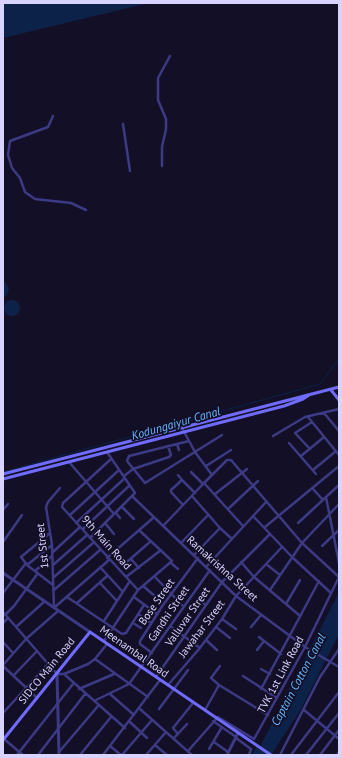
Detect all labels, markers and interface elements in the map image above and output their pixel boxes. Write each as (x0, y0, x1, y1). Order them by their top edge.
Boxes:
water label: Kodungaiyur Canal (130, 404, 222, 444)
street label: 9th Main Road (78, 513, 134, 573)
street label: 1st Street (34, 523, 52, 569)
street label: Ramakrishna Street (184, 534, 260, 604)
street label: Bose Street (136, 576, 178, 628)
street label: Gandhi Street (146, 584, 192, 644)
street label: Valluvar Street (163, 585, 213, 649)
street label: Jawahar Street (176, 598, 228, 660)
street label: Meenambal Road (97, 623, 171, 681)
water label: Captain Cotton Canal (269, 631, 329, 729)
street label: TVK 1st Link Road (255, 634, 307, 716)
street label: SIDCO Main Road (16, 635, 78, 707)

